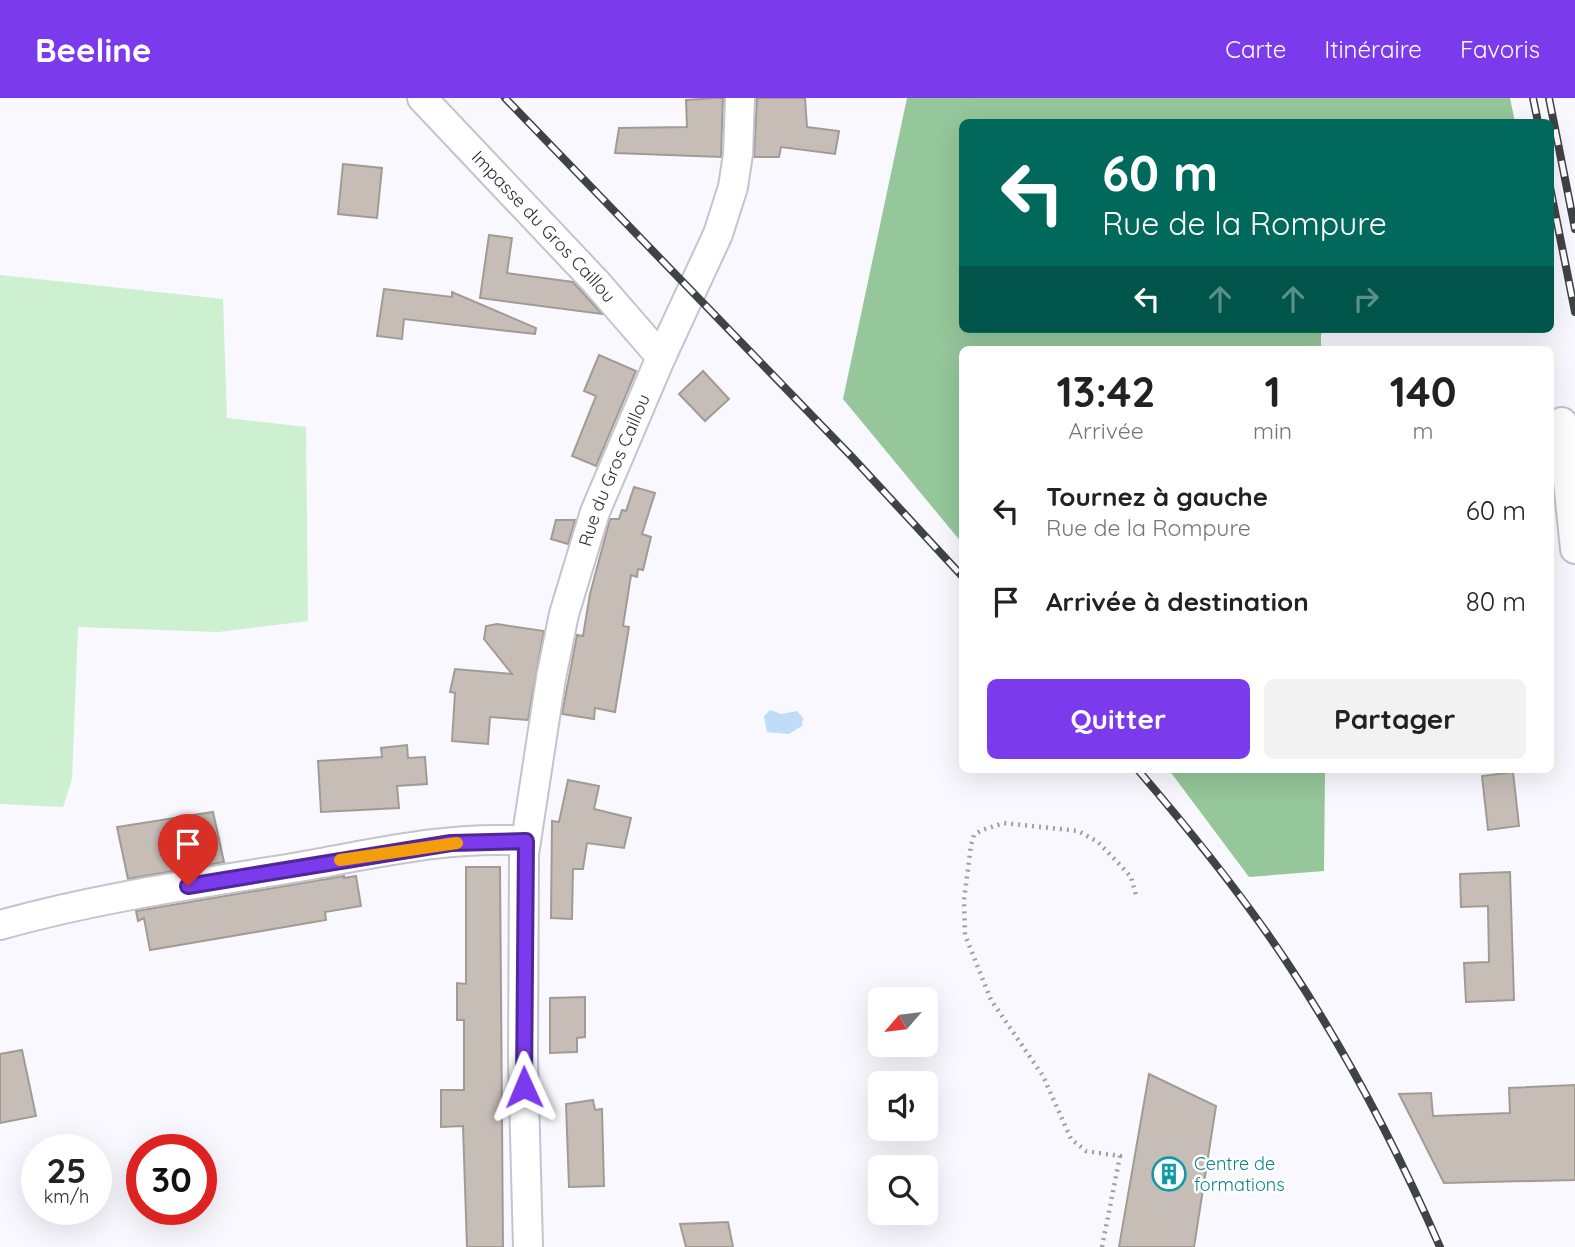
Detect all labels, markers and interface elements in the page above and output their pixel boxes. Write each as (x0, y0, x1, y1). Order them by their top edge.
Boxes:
text: Beeline (35, 29, 151, 70)
text: Carte (1225, 34, 1286, 64)
text: Itinéraire (1324, 34, 1422, 64)
text: Favoris (1460, 34, 1540, 64)
text: 60 m (1102, 142, 1218, 203)
street label: Impasse du Gros Caillou (467, 146, 621, 307)
icon: left (987, 147, 1078, 238)
text: Rue de la Rompure (1102, 203, 1387, 243)
icon: left (1128, 280, 1166, 318)
icon: ahead (1201, 280, 1239, 318)
icon: ahead (1274, 280, 1312, 318)
icon: right (1347, 280, 1385, 318)
text: 13:42 (1057, 365, 1155, 418)
text: 1 (1264, 365, 1281, 418)
text: 140 (1390, 365, 1456, 418)
street label: Rue du Gros Caillou (573, 390, 655, 549)
text: Arrivée (1068, 416, 1144, 445)
text: min (1253, 416, 1292, 445)
text: m (1413, 416, 1434, 445)
text: Tournez à gauche (1046, 480, 1268, 513)
icon: left (987, 492, 1025, 530)
text: 60 m (1466, 494, 1526, 527)
text: Rue de la Rompure (1046, 513, 1251, 542)
icon: arrive (987, 583, 1025, 621)
text: Arrivée à destination (1046, 585, 1309, 618)
text: 80 m (1466, 585, 1526, 618)
button: Quitter (987, 679, 1250, 759)
button: Partager (1264, 679, 1526, 759)
pin (158, 814, 218, 886)
icon: arrive (169, 825, 207, 863)
north arrow (868, 987, 938, 1057)
map controls (868, 987, 938, 1225)
position arrow (487, 1050, 561, 1124)
button: sound (868, 1071, 938, 1141)
speed limit sign: 30 (126, 1134, 217, 1225)
text: 25 (46, 1148, 87, 1192)
place label: Centre de formations (1194, 1152, 1285, 1196)
button: search (868, 1155, 938, 1225)
building icon: Centre de formations (1150, 1155, 1188, 1193)
text: km/h (44, 1185, 89, 1208)

